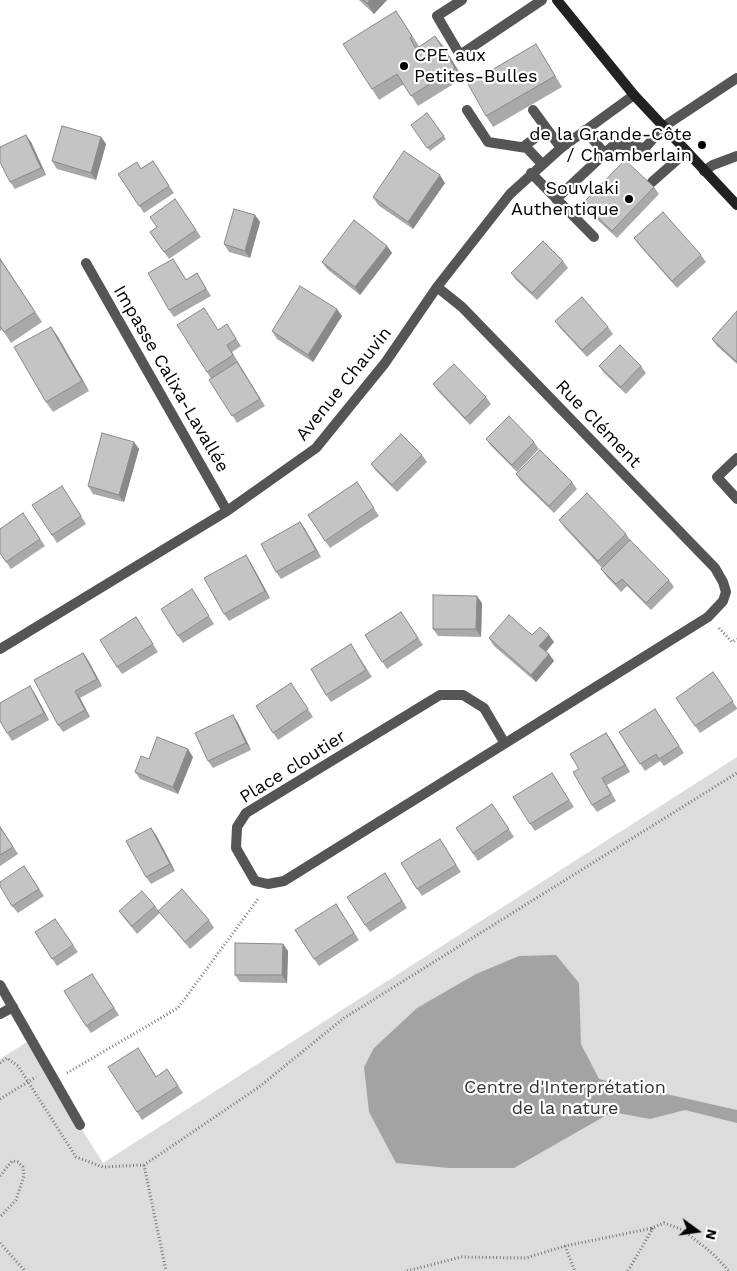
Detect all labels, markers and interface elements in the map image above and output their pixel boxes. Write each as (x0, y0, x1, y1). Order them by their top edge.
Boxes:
place label: CPE aux Petites-Bulles (414, 45, 538, 88)
marker: CPE aux Petites-Bulles (398, 60, 410, 72)
place label: de la Grande-Côte / Chamberlain (529, 124, 692, 166)
marker: de la Grande-Côte / Chamberlain (696, 139, 708, 151)
place label: Souvlaki Authentique (511, 178, 619, 220)
marker: Souvlaki Authentique (623, 193, 635, 205)
street label: Impasse Calixa-Lavallée (109, 282, 233, 476)
street label: Avenue Chauvin (292, 323, 396, 445)
street label: Rue Clément (551, 376, 645, 472)
street label: Place cloutier (236, 726, 350, 808)
park label: Centre d'Interprétation de la nature (464, 1077, 666, 1120)
north arrow (672, 1206, 722, 1256)
text: N (703, 1228, 721, 1242)

